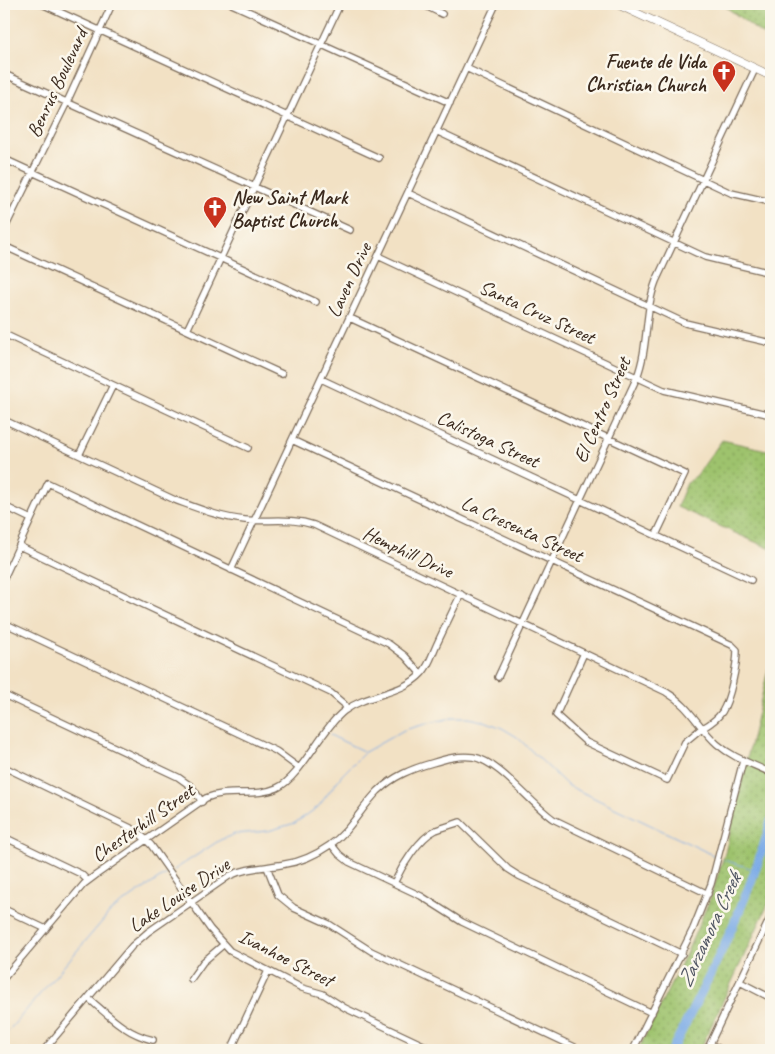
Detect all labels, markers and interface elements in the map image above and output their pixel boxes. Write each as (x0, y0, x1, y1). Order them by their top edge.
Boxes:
street label: Benrus Boulevard (21, 22, 94, 141)
place label: Fuente de Vida Christian Church (586, 49, 708, 97)
church icon: Fuente de Vida Christian Church (711, 59, 737, 93)
place label: New Saint Mark Baptist Church (232, 185, 349, 233)
church icon: New Saint Mark Baptist Church (202, 195, 228, 229)
street label: Laven Drive (321, 237, 378, 321)
street label: Santa Cruz Street (475, 274, 601, 351)
street label: El Centro Street (568, 351, 637, 467)
street label: Calistoga Street (433, 405, 545, 475)
street label: La Cresenta Street (457, 490, 589, 569)
street label: Hemphill Drive (359, 520, 458, 584)
street label: Chesterhill Street (87, 777, 201, 868)
street label: Lake Louise Drive (124, 851, 235, 938)
water label: Zarzamora Creek (671, 865, 748, 991)
street label: Ivanhoe Street (235, 924, 340, 994)

